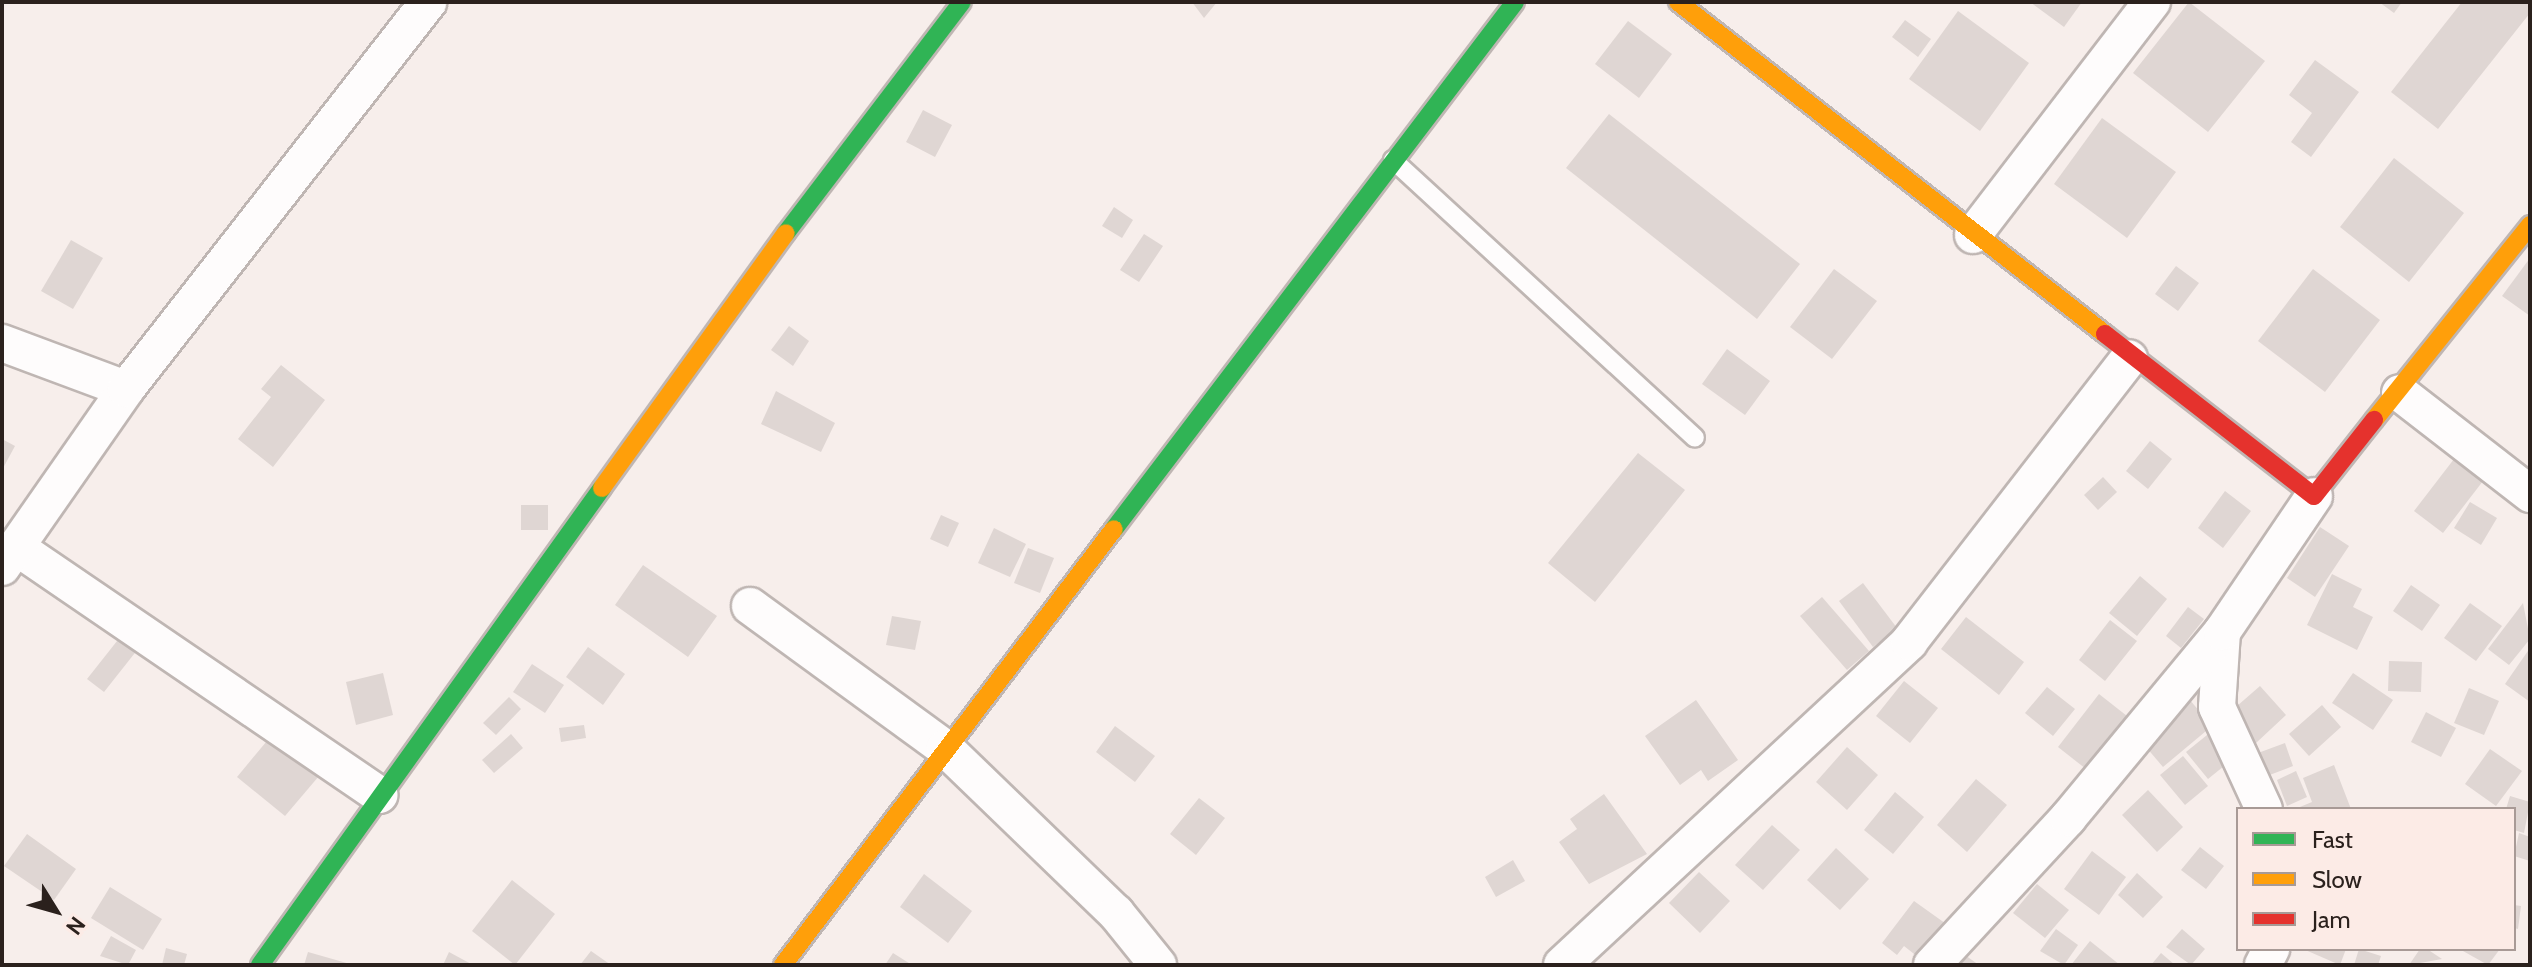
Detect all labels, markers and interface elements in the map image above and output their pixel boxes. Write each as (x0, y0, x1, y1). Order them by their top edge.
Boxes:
legend (2236, 807, 2516, 951)
text: Fast (2312, 825, 2353, 854)
text: Slow (2312, 865, 2362, 894)
north arrow (16, 871, 96, 951)
text: Jam (2312, 905, 2350, 934)
text: N (60, 911, 91, 940)

